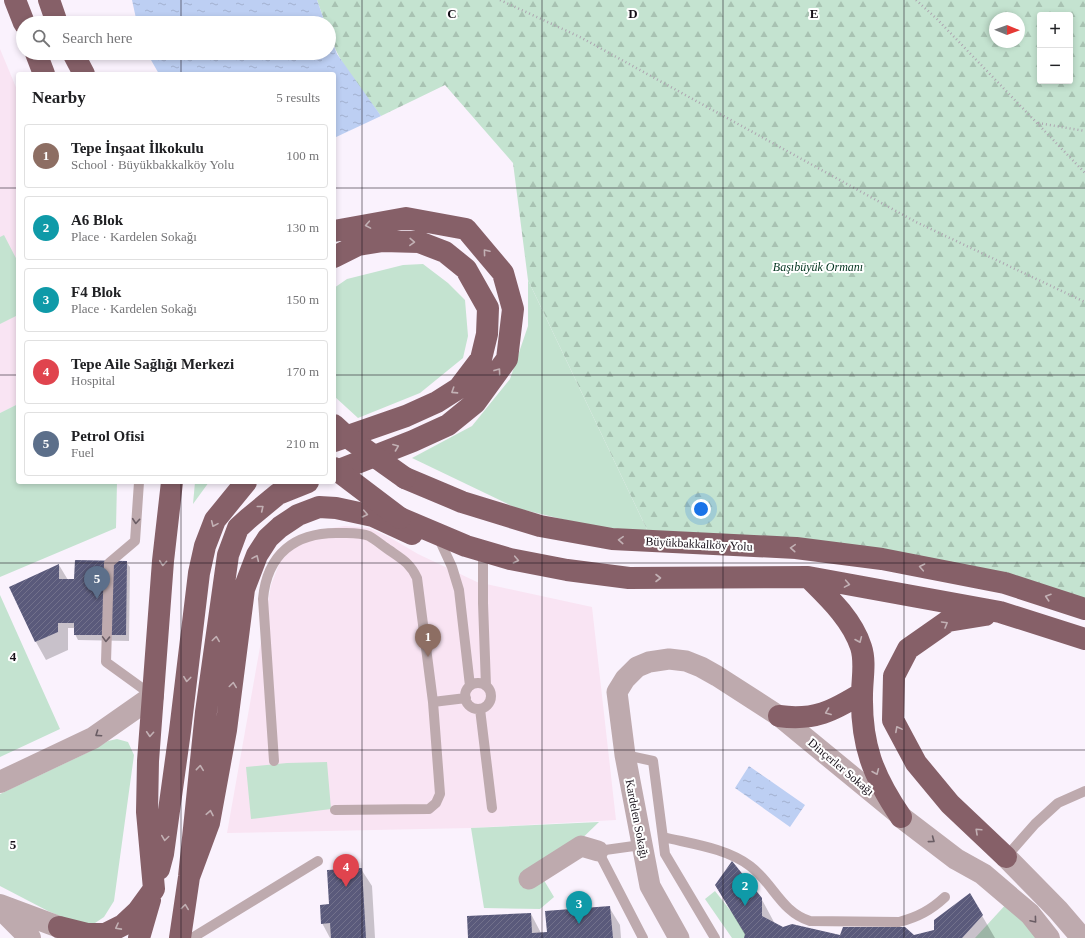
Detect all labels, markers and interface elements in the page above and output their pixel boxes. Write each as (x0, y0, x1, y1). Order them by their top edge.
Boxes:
text: C (447, 6, 457, 21)
text: D (628, 6, 638, 21)
text: E (810, 6, 818, 21)
north arrow (989, 12, 1025, 48)
map controls (1037, 12, 1073, 84)
button: + (1037, 12, 1073, 48)
search box (16, 16, 336, 60)
icon: search (30, 27, 52, 49)
text: Search here (62, 30, 132, 46)
button: − (1037, 48, 1073, 84)
text: Nearby (32, 88, 86, 107)
text: 5 results (276, 90, 320, 105)
text: Tepe İnşaat İlkokulu (71, 140, 204, 156)
text: 1 (43, 148, 49, 163)
text: 100 m (286, 148, 319, 163)
text: School · Büyükbakkalköy Yolu (71, 157, 234, 172)
text: A6 Blok (71, 212, 123, 228)
text: 2 (43, 220, 49, 235)
text: 130 m (286, 220, 319, 235)
one-way arrow (365, 220, 371, 228)
text: Place · Kardelen Sokağı (71, 229, 197, 244)
one-way arrow (409, 238, 415, 247)
one-way arrow (483, 250, 490, 257)
park label: Başıbüyük Ormanı (773, 260, 863, 274)
text: F4 Blok (71, 284, 121, 300)
text: 3 (43, 292, 49, 307)
text: 150 m (286, 292, 319, 307)
text: Place · Kardelen Sokağı (71, 301, 197, 316)
text: Tepe Aile Sağlığı Merkezi (71, 356, 234, 372)
text: 4 (43, 364, 49, 379)
text: 170 m (286, 364, 319, 379)
one-way arrow (493, 369, 500, 376)
text: Hospital (71, 373, 115, 388)
one-way arrow (451, 386, 458, 394)
text: Petrol Ofisi (71, 428, 144, 444)
text: 5 (43, 436, 49, 451)
text: 210 m (286, 436, 319, 451)
one-way arrow (393, 444, 400, 452)
text: Fuel (71, 445, 94, 460)
your location (691, 499, 711, 519)
one-way arrow (256, 505, 264, 512)
one-way arrow (361, 509, 368, 518)
one-way arrow (132, 518, 141, 524)
one-way arrow (211, 520, 219, 527)
street label: Büyükbakkalköy Yolu (645, 534, 753, 554)
one-way arrow (618, 536, 624, 544)
one-way arrow (790, 544, 796, 552)
one-way arrow (251, 555, 259, 562)
one-way arrow (513, 555, 519, 564)
one-way arrow (159, 560, 168, 566)
one-way arrow (919, 563, 925, 571)
pin: 5 (84, 566, 110, 599)
one-way arrow (655, 574, 661, 582)
one-way arrow (844, 579, 850, 588)
one-way arrow (1045, 593, 1052, 602)
one-way arrow (941, 621, 948, 628)
pin: 1 (415, 624, 441, 657)
one-way arrow (102, 636, 111, 642)
one-way arrow (211, 636, 220, 642)
one-way arrow (854, 636, 862, 643)
text: 4 (10, 649, 17, 664)
one-way arrow (182, 676, 191, 682)
one-way arrow (228, 682, 237, 688)
one-way arrow (824, 707, 831, 715)
one-way arrow (895, 726, 903, 733)
one-way arrow (95, 729, 102, 737)
one-way arrow (145, 731, 154, 737)
street label: Dinçerler Sokağı (805, 735, 877, 799)
one-way arrow (195, 765, 204, 771)
one-way arrow (871, 769, 879, 776)
street label: Kardelen Sokağı (622, 778, 652, 860)
one-way arrow (206, 810, 214, 816)
one-way arrow (975, 828, 983, 835)
one-way arrow (161, 835, 170, 842)
one-way arrow (928, 836, 935, 843)
text: 5 (10, 837, 17, 852)
pin: 4 (333, 854, 359, 887)
pin: 2 (732, 873, 758, 906)
pin: 3 (566, 891, 592, 924)
one-way arrow (180, 904, 189, 910)
one-way arrow (1030, 915, 1037, 923)
one-way arrow (115, 922, 122, 930)

